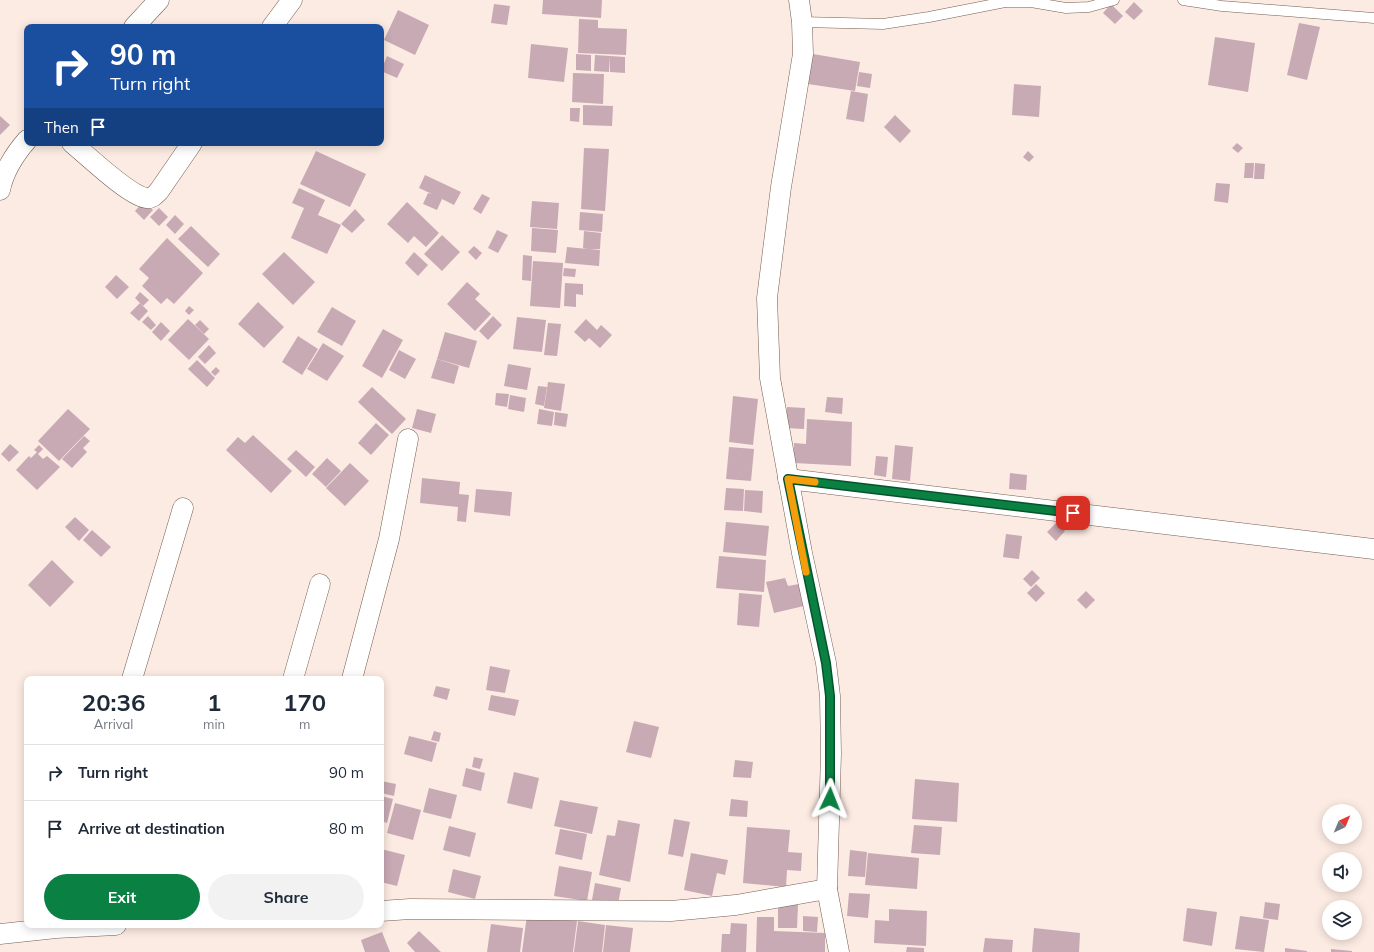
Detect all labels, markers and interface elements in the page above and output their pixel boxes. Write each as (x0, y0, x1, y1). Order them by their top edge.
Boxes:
text: 90 m (110, 37, 176, 72)
icon: right (44, 40, 96, 92)
text: Turn right (110, 72, 190, 95)
icon: arrive (87, 116, 109, 138)
text: Then (44, 118, 79, 137)
pin (1056, 496, 1090, 530)
icon: arrive (1062, 502, 1084, 524)
text: 20:36 (82, 687, 145, 717)
text: 1 (207, 687, 221, 717)
text: 170 (283, 687, 326, 717)
text: Arrival (94, 716, 133, 732)
text: min (203, 716, 225, 732)
text: m (299, 716, 310, 732)
icon: right (44, 762, 66, 784)
text: Turn right (78, 763, 148, 782)
text: 90 m (329, 763, 364, 782)
position arrow (809, 778, 851, 820)
north arrow (1322, 804, 1362, 844)
map controls (1322, 804, 1362, 940)
icon: arrive (44, 818, 66, 840)
text: Arrive at destination (78, 819, 225, 838)
text: 80 m (329, 819, 364, 838)
button: sound (1322, 852, 1362, 892)
button: Exit (44, 874, 200, 920)
button: Share (208, 874, 364, 920)
button: layers (1322, 900, 1362, 940)

